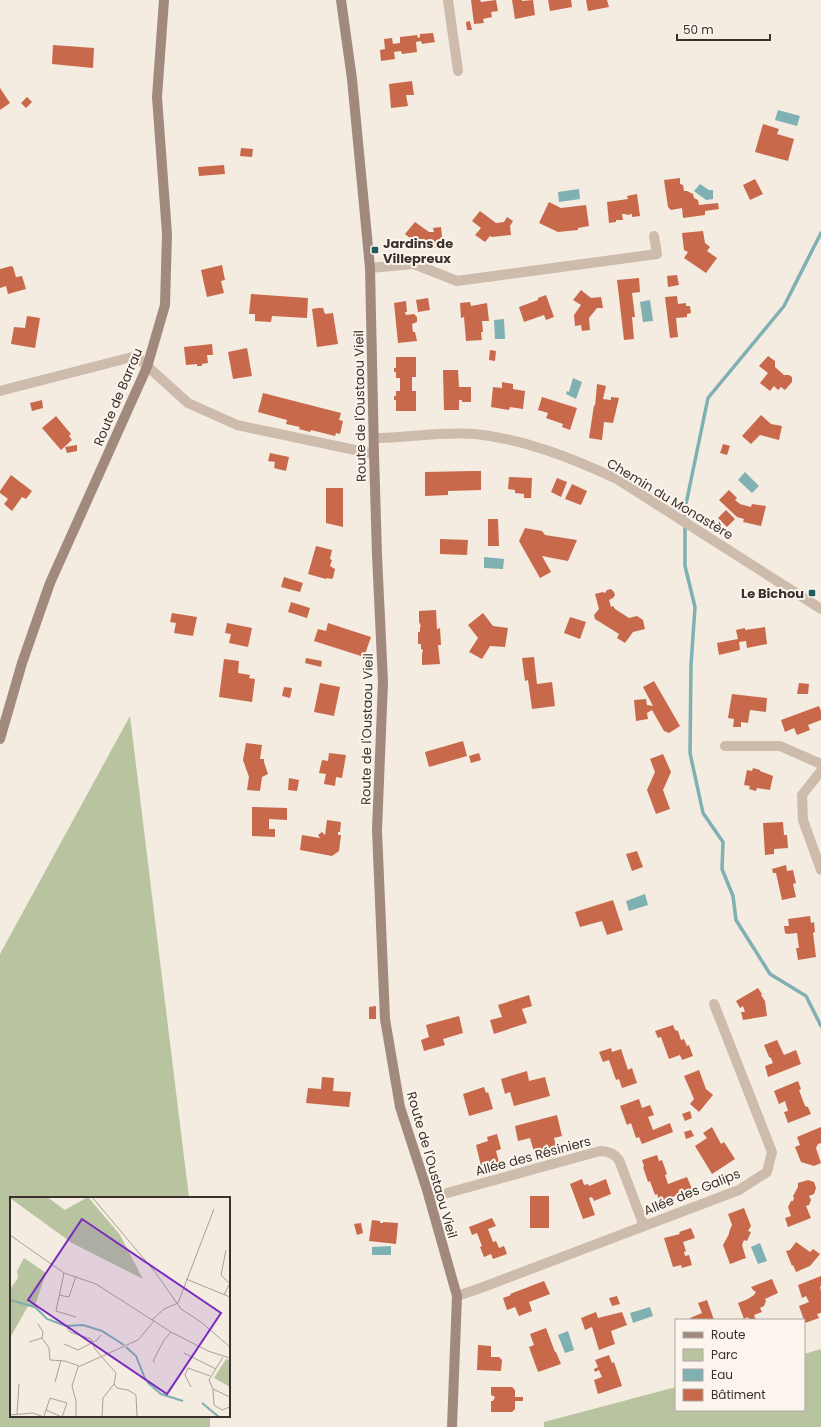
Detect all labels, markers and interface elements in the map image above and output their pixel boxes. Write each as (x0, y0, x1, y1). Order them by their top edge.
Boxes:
scale bar (677, 16, 770, 42)
text: 50 m (683, 21, 714, 38)
place label: Jardins de Villepreux (383, 234, 453, 268)
marker: Jardins de Villepreux (370, 245, 380, 255)
street label: Route de l'Oustaou Vieil (349, 330, 371, 482)
street label: Route de Barrau (89, 345, 147, 449)
street label: Chemin du Monastère (603, 454, 737, 544)
place label: Le Bichou (741, 584, 804, 603)
marker: Le Bichou (807, 588, 817, 598)
street label: Route de l'Oustaou Vieil (356, 653, 378, 805)
street label: Route de l'Oustaou Vieil (402, 1089, 462, 1241)
street label: Allée des Résiniers (473, 1131, 593, 1181)
street label: Allée des Galips (641, 1164, 743, 1220)
inset map (10, 1197, 230, 1417)
legend (675, 1319, 805, 1411)
text: Route (711, 1326, 745, 1343)
text: Parc (711, 1346, 738, 1363)
text: Eau (711, 1366, 733, 1383)
text: Bâtiment (711, 1386, 766, 1403)

